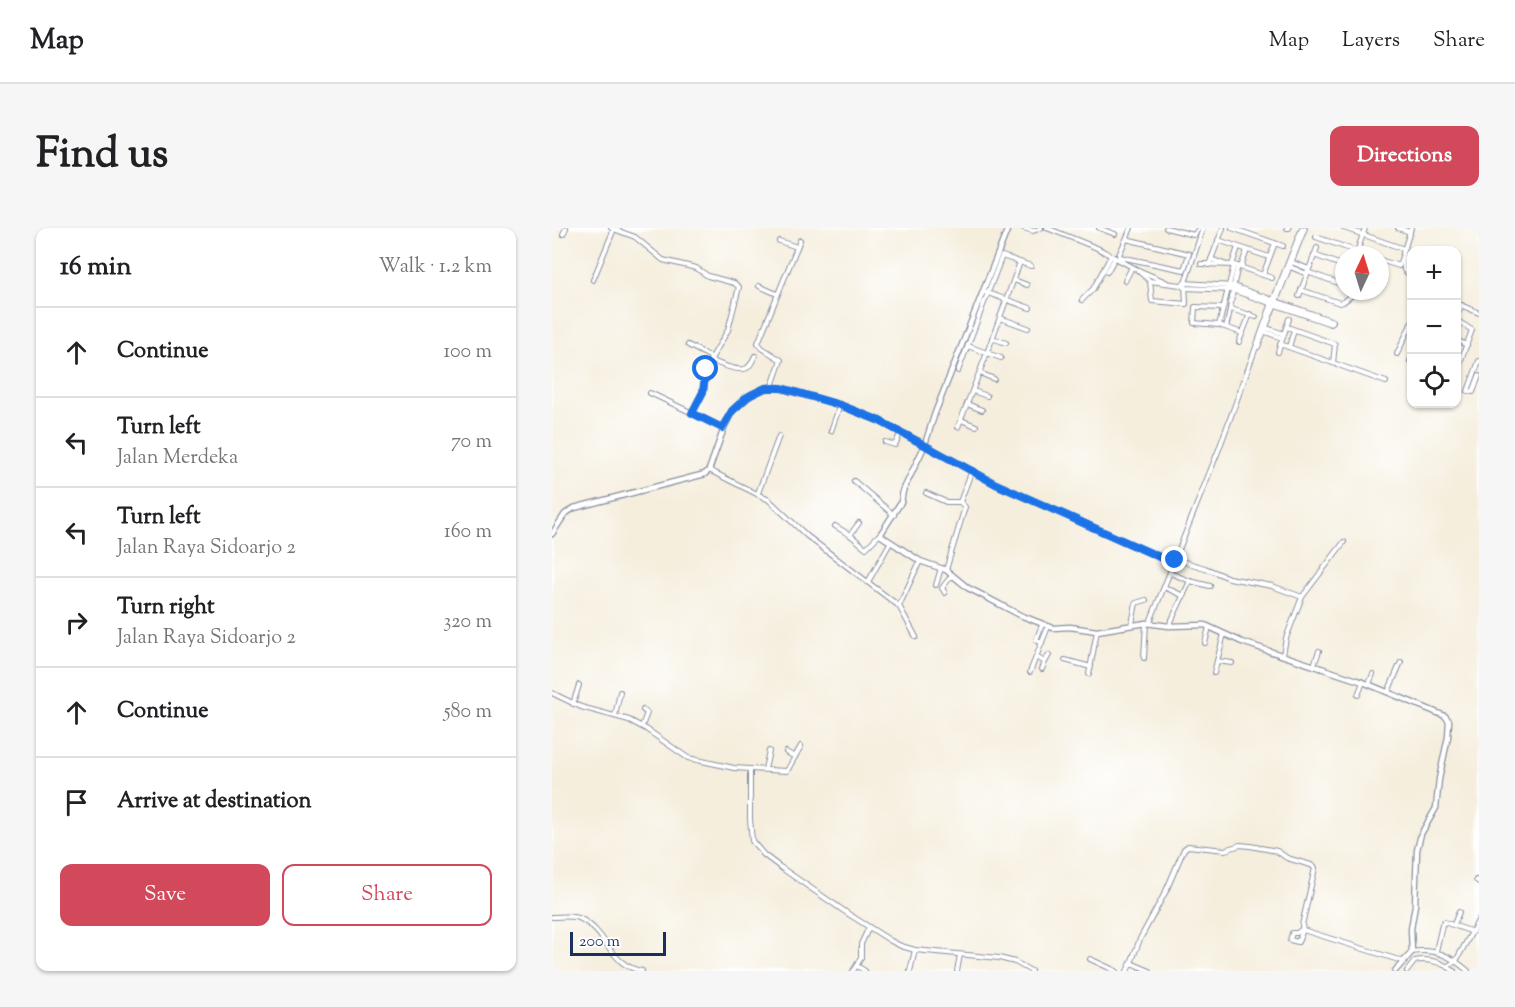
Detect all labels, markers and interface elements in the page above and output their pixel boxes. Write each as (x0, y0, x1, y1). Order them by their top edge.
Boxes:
text: Map (30, 21, 84, 61)
text: Map (1269, 26, 1309, 56)
text: Layers (1342, 26, 1400, 56)
text: Share (1433, 26, 1485, 56)
text: Find us (36, 126, 168, 186)
button: Directions (1330, 126, 1479, 186)
north arrow (1335, 246, 1389, 300)
map controls (1407, 246, 1461, 408)
button: + (1407, 246, 1461, 300)
text: 16 min (60, 249, 132, 286)
text: Walk · 1.2 km (379, 253, 492, 282)
button: − (1407, 300, 1461, 354)
icon: ahead (60, 336, 93, 369)
text: Continue (117, 336, 208, 368)
text: 100 m (443, 338, 492, 367)
button: locate (1407, 354, 1461, 408)
route start (692, 355, 718, 381)
text: Turn left (117, 412, 200, 444)
icon: left (60, 426, 93, 459)
text: 70 m (451, 428, 492, 457)
text: Jalan Merdeka (117, 444, 238, 473)
text: Turn left (117, 502, 200, 534)
icon: left (60, 516, 93, 549)
text: 160 m (444, 518, 492, 547)
text: Jalan Raya Sidoarjo 2 (117, 534, 296, 563)
route end (1161, 546, 1187, 572)
text: Turn right (117, 592, 214, 624)
icon: right (60, 606, 93, 639)
text: 320 m (443, 608, 492, 637)
text: Jalan Raya Sidoarjo 2 (117, 624, 296, 653)
icon: ahead (60, 696, 93, 729)
text: Continue (117, 696, 208, 728)
text: 580 m (444, 698, 492, 727)
icon: arrive (60, 786, 93, 819)
text: Arrive at destination (117, 786, 312, 818)
button: Save (60, 864, 270, 926)
button: Share (282, 864, 492, 926)
scale bar (570, 929, 666, 956)
text: 200 m (579, 931, 620, 954)

